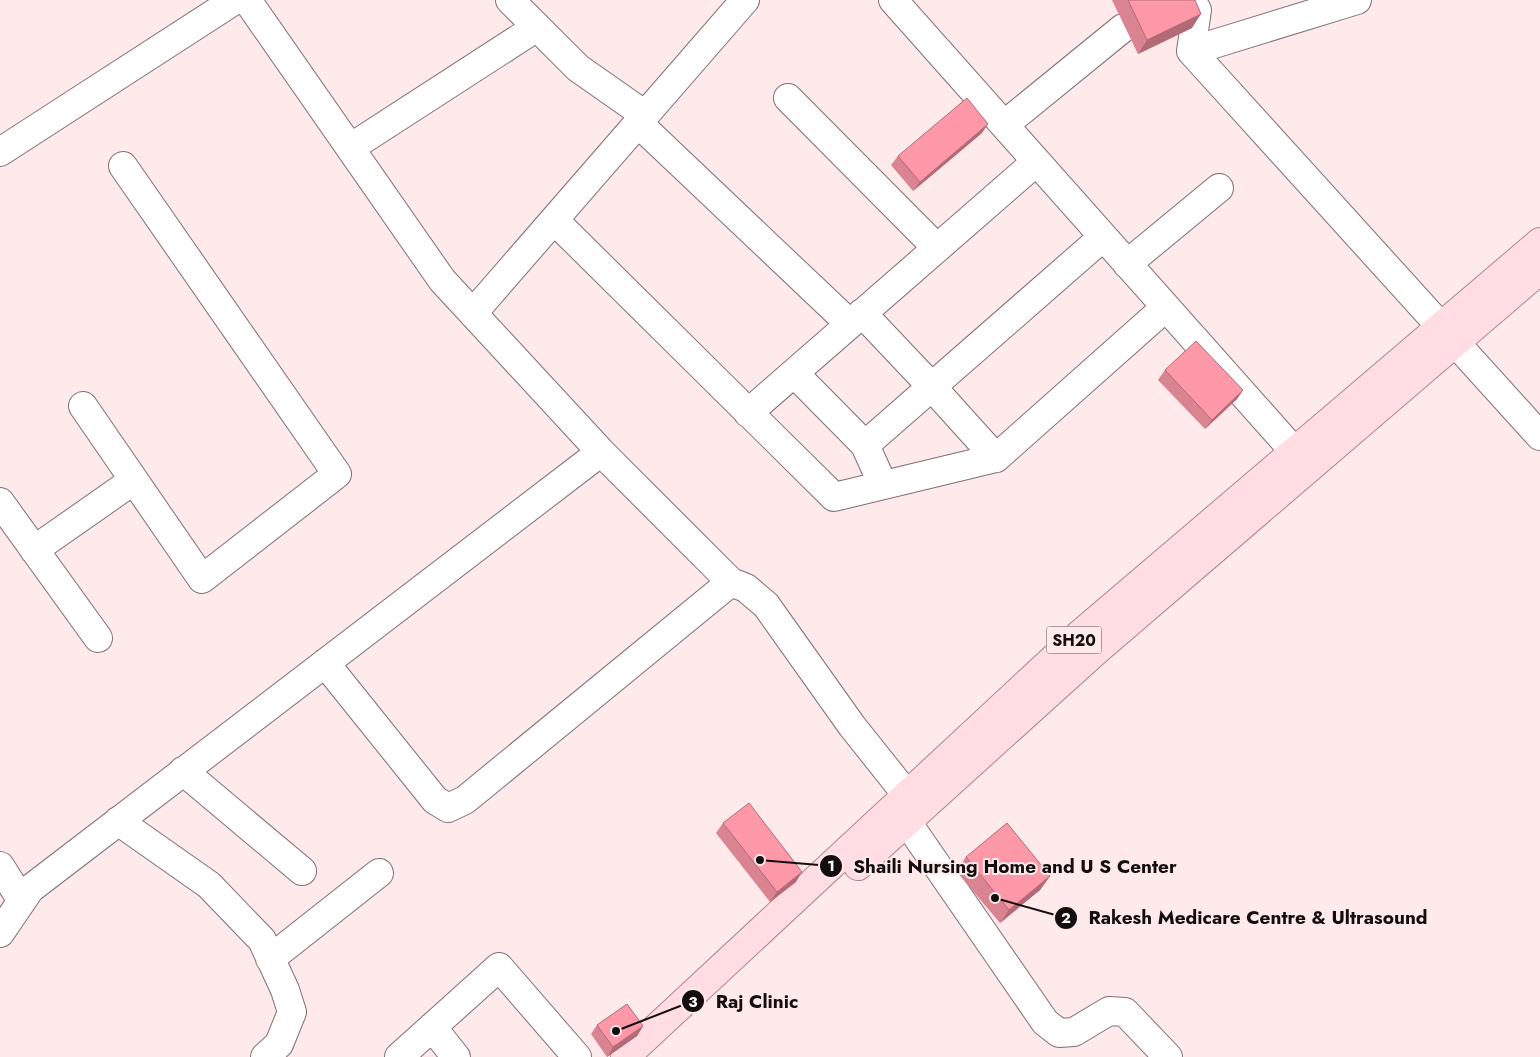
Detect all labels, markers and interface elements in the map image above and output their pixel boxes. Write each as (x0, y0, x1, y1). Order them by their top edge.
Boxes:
road number: SH20 (1046, 626, 1102, 654)
callout: Shaili Nursing Home and U S Center (818, 849, 1187, 883)
text: Shaili Nursing Home and U S Center (853, 853, 1177, 880)
text: 1 (827, 855, 835, 877)
callout: Rakesh Medicare Centre & Ultrasound (1054, 901, 1438, 935)
text: Rakesh Medicare Centre & Ultrasound (1088, 904, 1428, 931)
text: 2 (1061, 907, 1071, 929)
callout: Raj Clinic (680, 984, 808, 1018)
text: Raj Clinic (716, 988, 798, 1015)
text: 3 (688, 991, 698, 1013)

